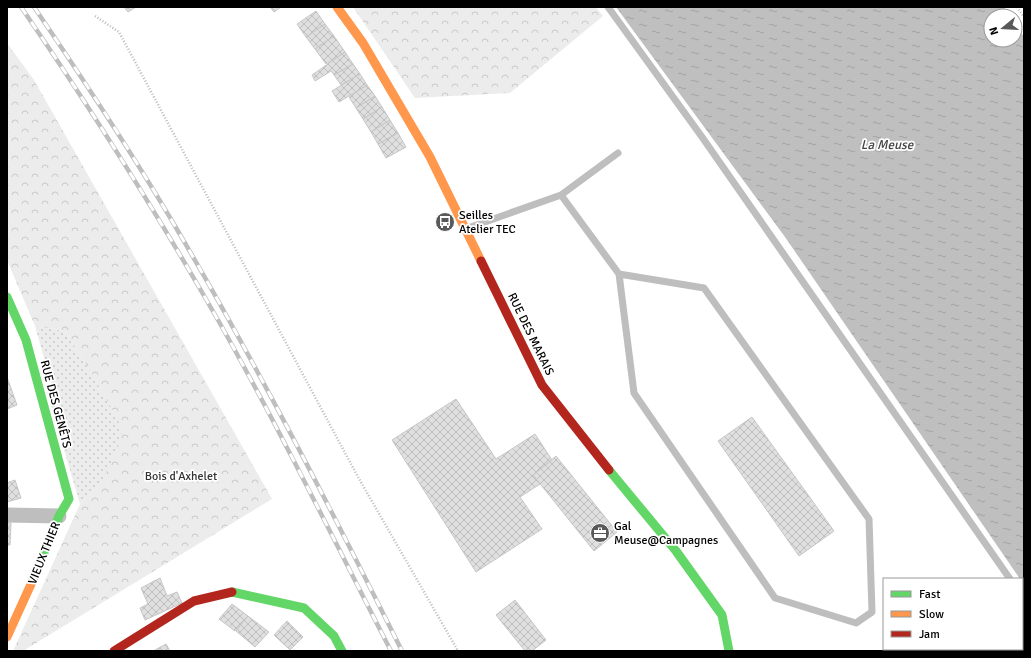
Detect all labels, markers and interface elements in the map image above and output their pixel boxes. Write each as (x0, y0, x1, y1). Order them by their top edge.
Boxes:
north arrow (983, 8, 1023, 48)
text: N (987, 25, 1001, 37)
water label: La Meuse (861, 137, 915, 153)
place label: Seilles Atelier TEC (459, 208, 516, 237)
bus stop icon: Seilles Atelier TEC (434, 211, 456, 233)
street label: RUE DES MARAIS (504, 290, 557, 378)
street label: RUE DES GENÊTS (37, 359, 75, 450)
park label: Bois d'Axhelet (145, 469, 217, 484)
place label: Gal Meuse@Campagnes (614, 519, 718, 548)
street label: VIEUX THIER (25, 520, 64, 587)
office icon: Gal Meuse@Campagnes (589, 522, 611, 544)
legend (883, 578, 1023, 650)
text: Fast (919, 587, 940, 602)
text: Slow (919, 607, 944, 622)
text: Jam (919, 627, 940, 642)

